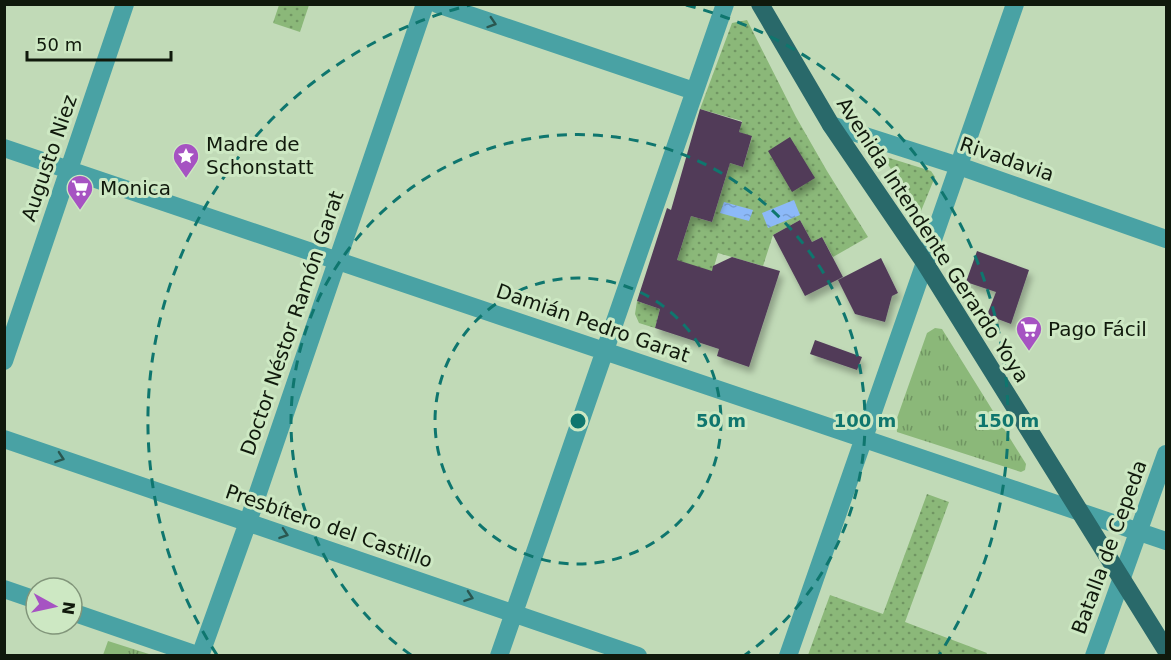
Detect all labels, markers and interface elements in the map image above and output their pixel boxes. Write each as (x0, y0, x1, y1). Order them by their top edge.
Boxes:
one-way arrow (486, 16, 497, 28)
scale bar (27, 24, 171, 62)
text: 50 m (36, 34, 82, 55)
street label: Augusto Niez (16, 92, 82, 224)
street label: Avenida Intendente Gerardo Yoya (832, 93, 1034, 387)
place label: Madre de Schonstatt (206, 132, 314, 179)
street label: Rivadavia (957, 132, 1057, 186)
place icon: Madre de Schonstatt (171, 141, 201, 179)
supermarket icon: Monica (65, 173, 95, 211)
place label: Monica (100, 176, 171, 200)
street label: Doctor Néstor Ramón Garat (235, 187, 349, 458)
street label: Damián Pedro Garat (493, 279, 693, 367)
supermarket icon: Pago Fácil (1014, 314, 1044, 352)
place label: Pago Fácil (1048, 317, 1147, 341)
text: 50 m (696, 410, 746, 431)
text: 100 m (834, 410, 896, 431)
text: 150 m (977, 410, 1039, 431)
centre of rings (568, 411, 588, 431)
one-way arrow (54, 451, 65, 463)
street label: Batalla de Cepeda (1066, 457, 1152, 637)
street label: Presbítero del Castillo (222, 479, 436, 573)
one-way arrow (278, 527, 289, 540)
north arrow (24, 576, 84, 636)
one-way arrow (463, 590, 474, 603)
text: N (58, 600, 79, 616)

